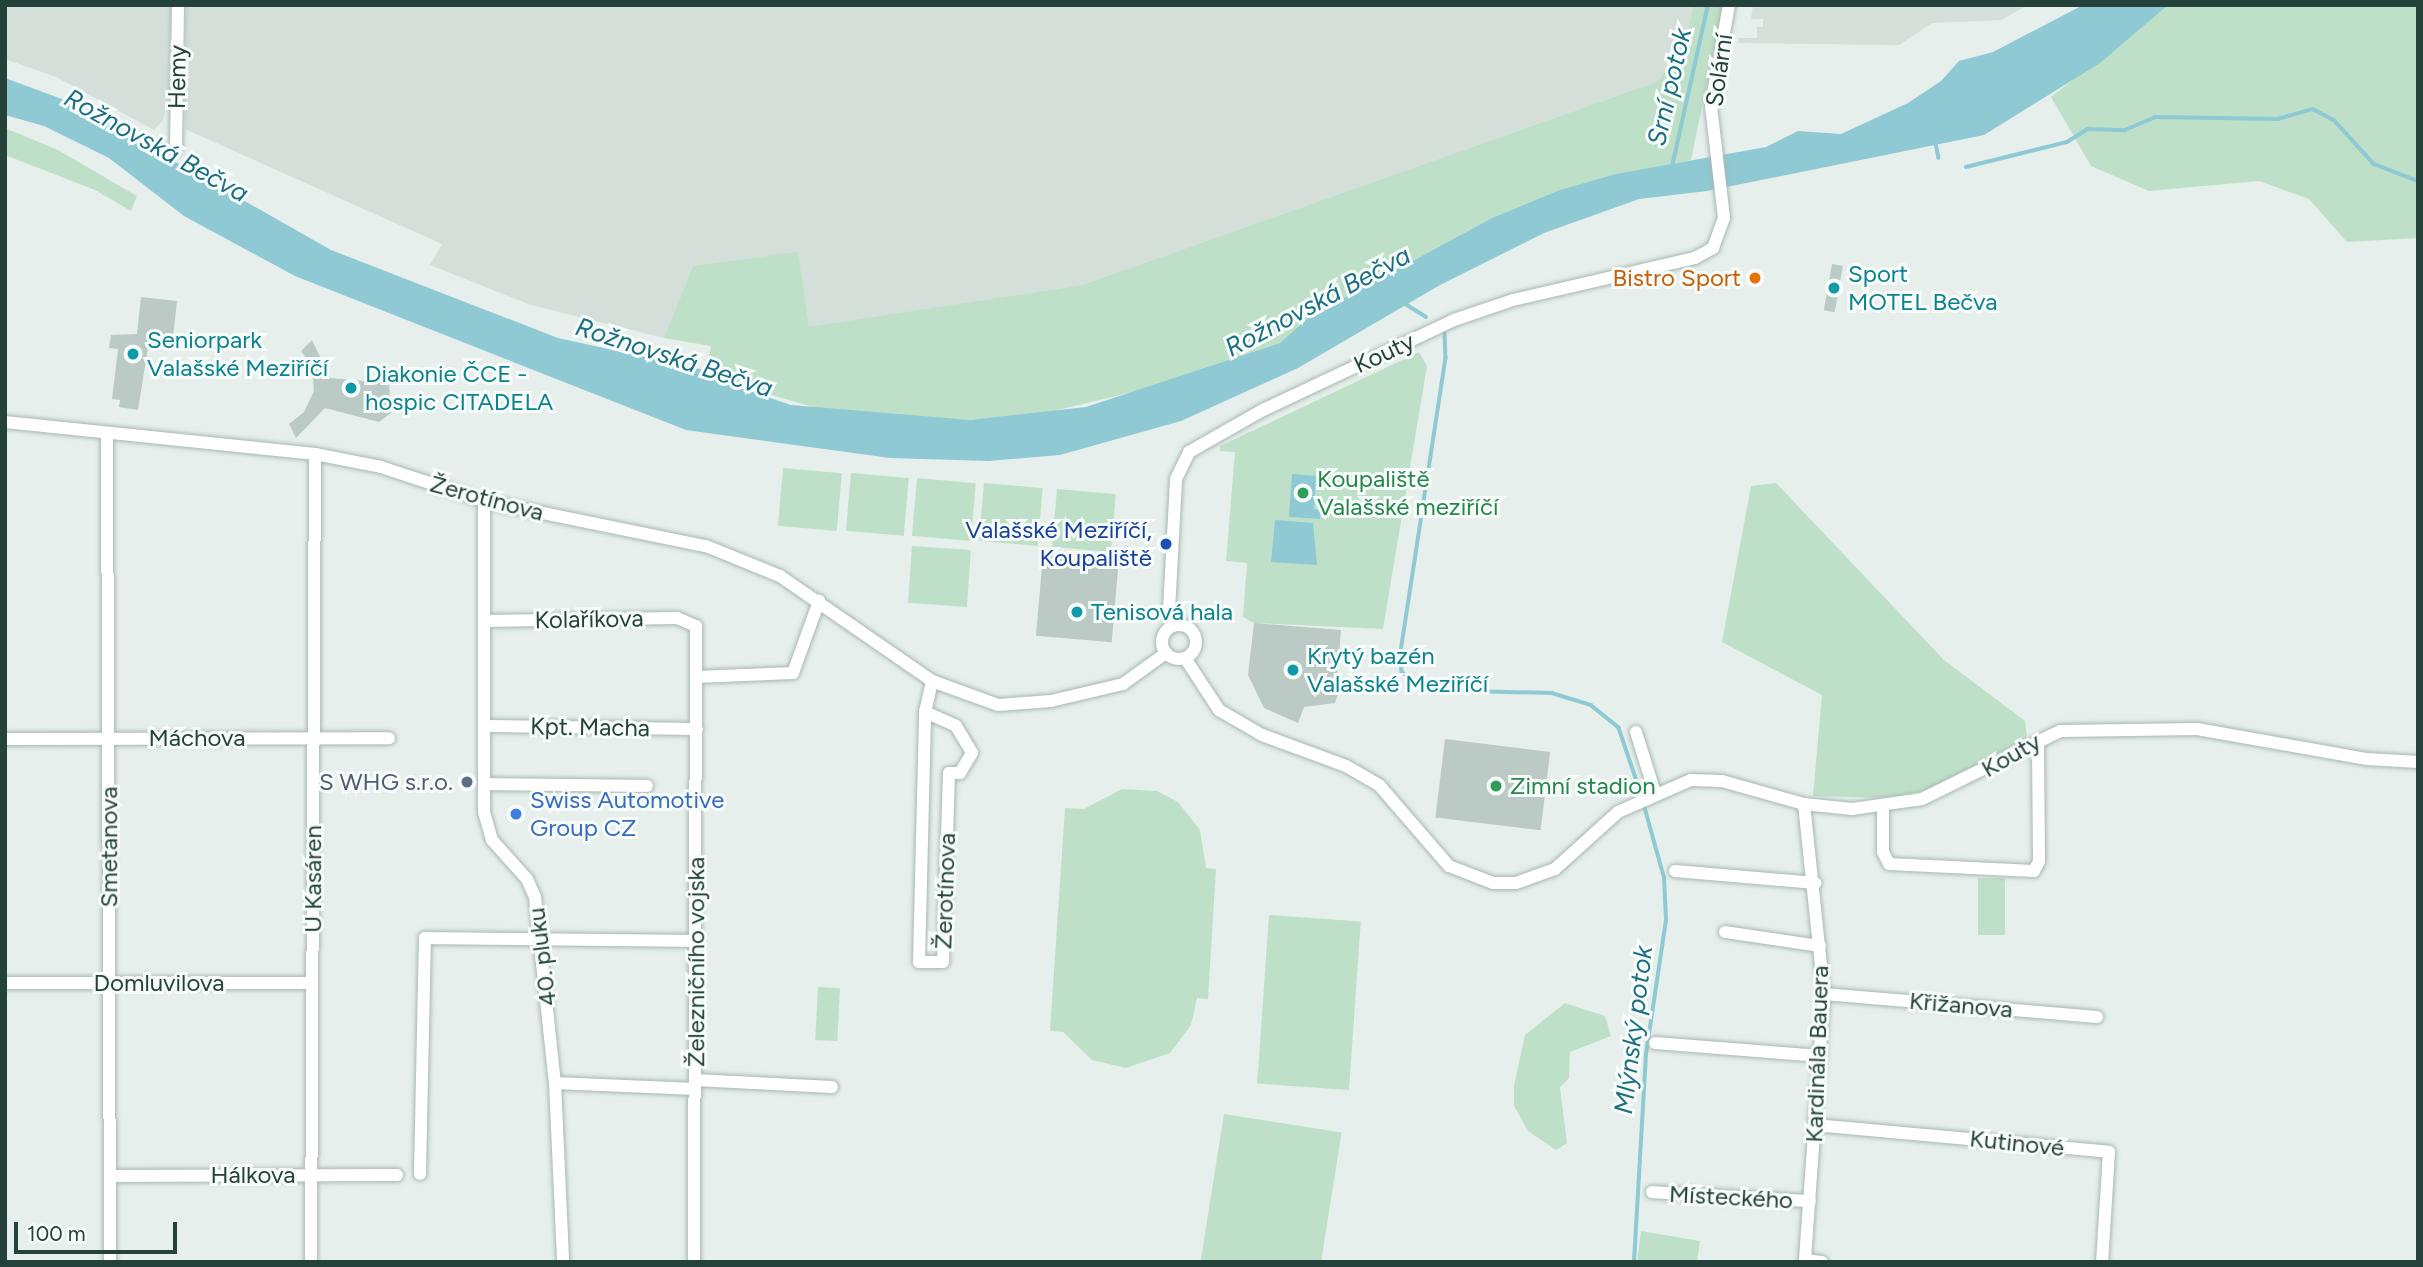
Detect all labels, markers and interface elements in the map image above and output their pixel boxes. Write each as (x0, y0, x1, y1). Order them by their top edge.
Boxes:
water label: Srní potok (1641, 25, 1699, 149)
street label: Solární (1700, 32, 1738, 108)
street label: Hemy (162, 45, 192, 109)
water label: Rožnovská Bečva (59, 83, 253, 209)
water label: Rožnovská Bečva (1220, 240, 1416, 364)
place label: Sport MOTEL Bečva (1848, 260, 1997, 316)
place label: Bistro Sport (1613, 264, 1741, 292)
marker: Bistro Sport (1747, 270, 1763, 286)
marker: Sport MOTEL Bečva (1826, 280, 1842, 296)
water label: Rožnovská Bečva (571, 311, 777, 405)
place label: Seniorpark Valašské Meziříčí (147, 326, 328, 382)
street label: Kouty (1349, 327, 1419, 379)
marker: Seniorpark Valašské Meziříčí (125, 346, 141, 362)
place label: Diakonie ČCE - hospic CITADELA (365, 360, 553, 416)
marker: Diakonie ČCE - hospic CITADELA (343, 380, 359, 396)
place label: Koupaliště Valašské meziříčí (1317, 465, 1498, 521)
street label: Žerotínova (427, 469, 547, 527)
marker: Koupaliště Valašské meziříčí (1295, 485, 1311, 501)
place label: Valašské Meziříčí, Koupaliště (965, 516, 1152, 572)
marker: Valašské Meziříčí, Koupaliště (1158, 536, 1174, 552)
place label: Tenisová hala (1091, 598, 1233, 626)
street label: Kolaříkova (534, 604, 644, 634)
marker: Tenisová hala (1069, 604, 1085, 620)
place label: Krytý bazén Valašské Meziříčí (1307, 642, 1488, 698)
marker: Krytý bazén Valašské Meziříčí (1285, 662, 1301, 678)
street label: Kpt. Macha (530, 712, 650, 742)
street label: Máchova (149, 724, 245, 752)
street label: Kouty (1976, 727, 2046, 783)
place label: S WHG s.r.o. (319, 768, 453, 796)
place label: Zimní stadion (1510, 772, 1656, 800)
marker: S WHG s.r.o. (459, 774, 475, 790)
marker: Zimní stadion (1488, 778, 1504, 794)
place label: Swiss Automotive Group CZ (530, 786, 724, 842)
street label: Smetanova (95, 787, 123, 907)
marker: Swiss Automotive Group CZ (508, 806, 524, 822)
street label: U Kasáren (299, 825, 327, 933)
street label: Žerotínova (929, 832, 961, 950)
street label: Železničního vojska (682, 857, 710, 1067)
street label: 40. pluku (522, 906, 562, 1008)
water label: Mlýnský potok (1608, 944, 1660, 1116)
street label: Kardinála Bauera (1800, 965, 1834, 1143)
street label: Domluvilova (94, 969, 224, 997)
street label: Křižanova (1908, 986, 2014, 1024)
street label: Kutinové (1968, 1124, 2066, 1162)
street label: Hálkova (211, 1161, 295, 1189)
street label: Místeckého (1668, 1179, 1794, 1215)
scale bar (18, 1208, 180, 1252)
text: 100 m (27, 1221, 86, 1246)

